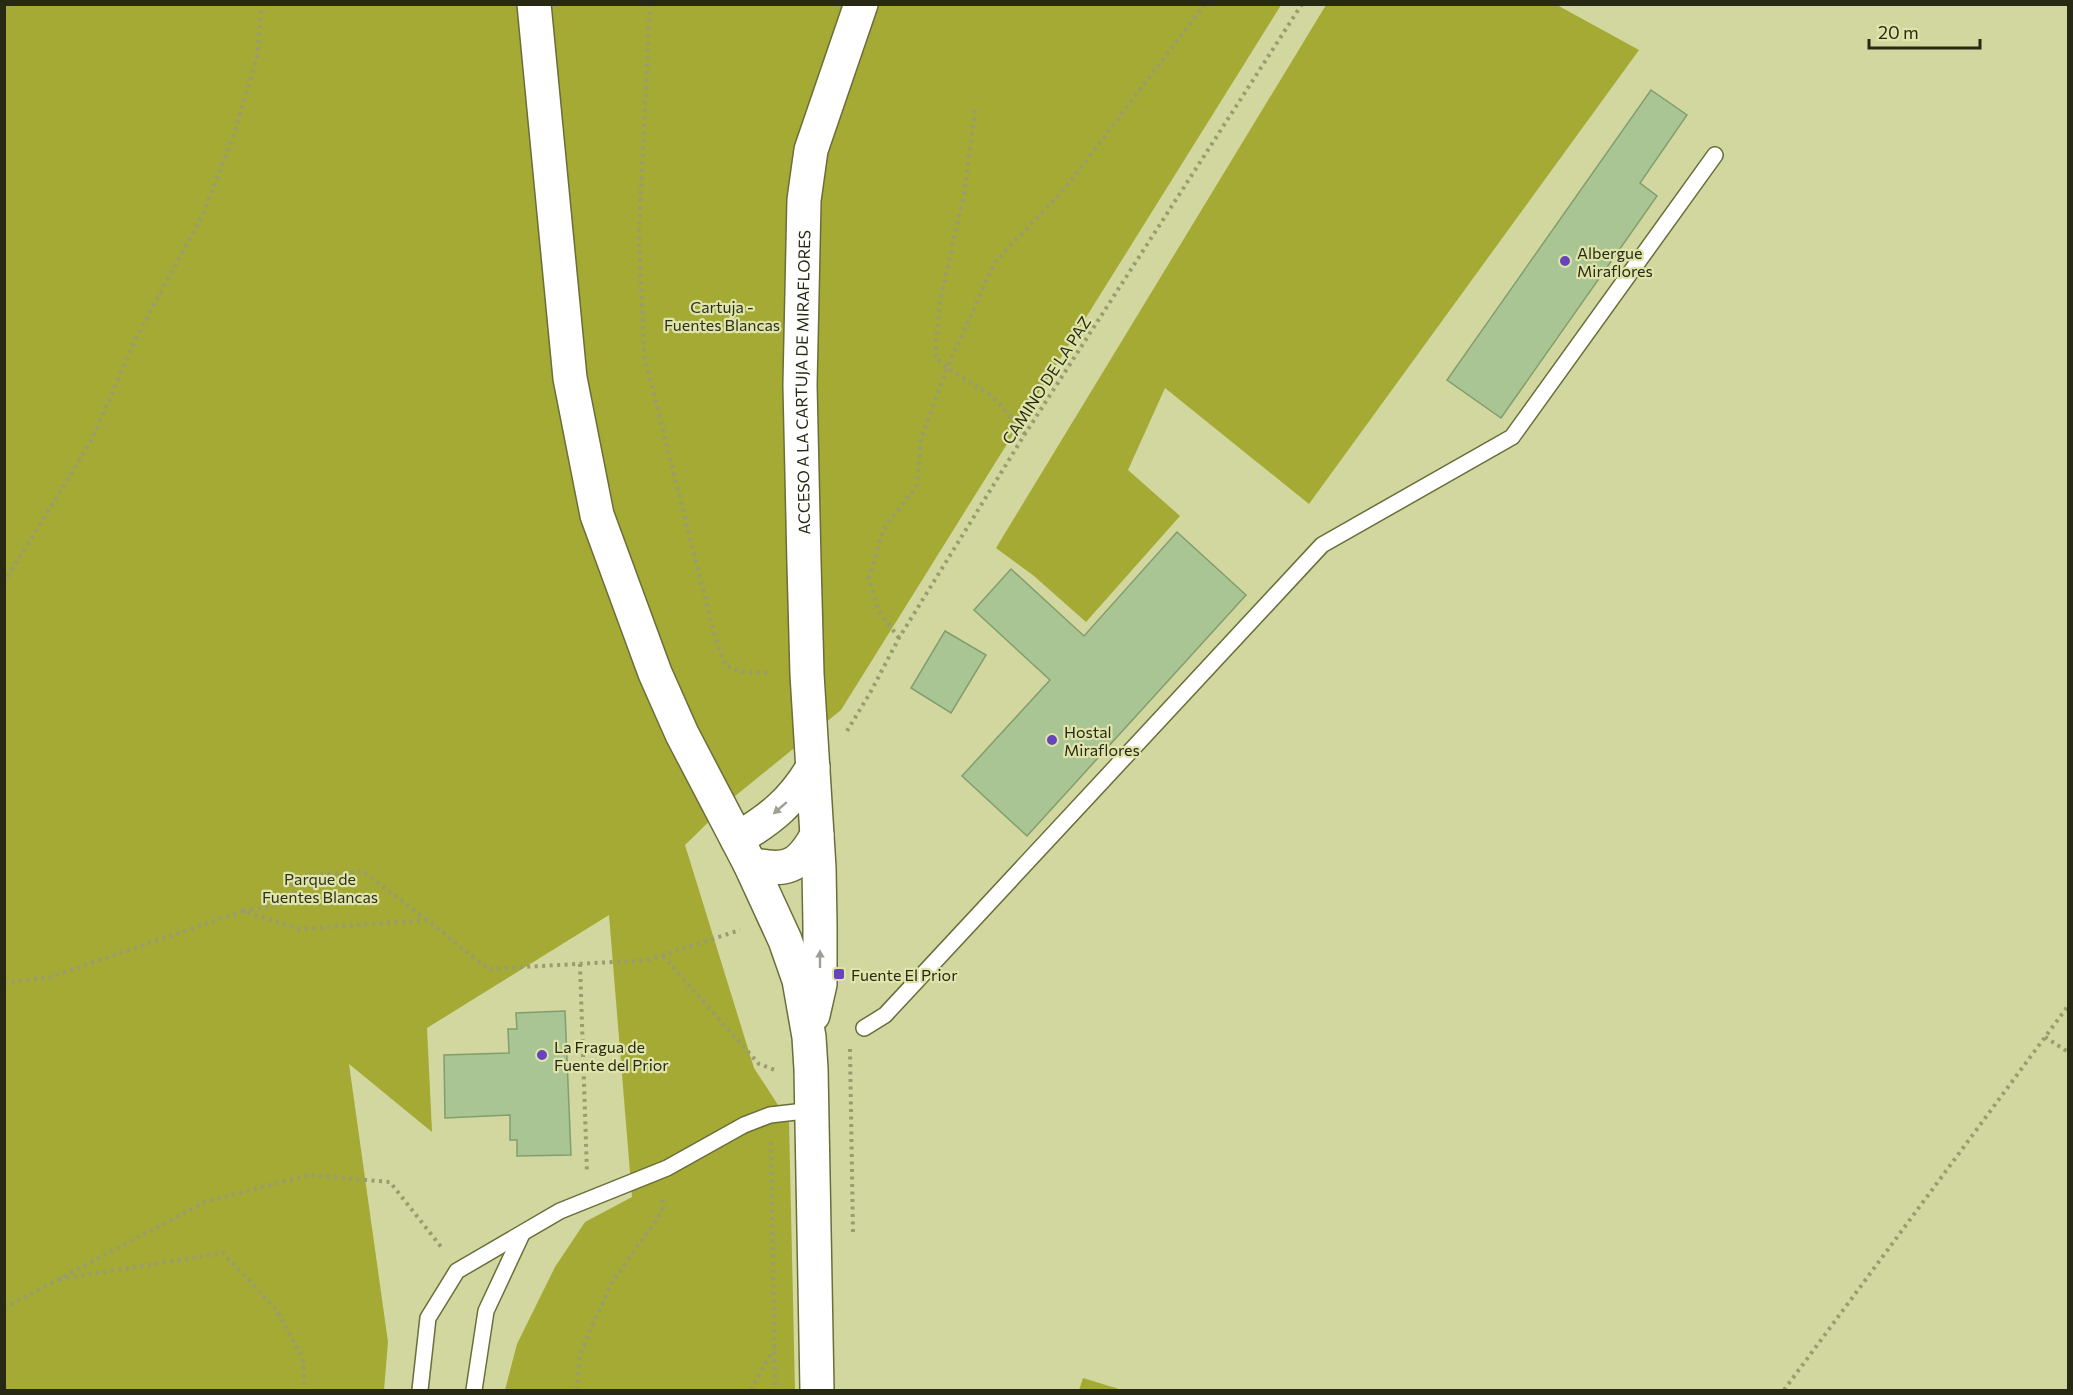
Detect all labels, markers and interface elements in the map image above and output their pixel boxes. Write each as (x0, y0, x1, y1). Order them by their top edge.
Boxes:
scale bar (1869, 12, 1980, 50)
text: 20 m (1878, 21, 1919, 43)
street label: ACCESO A LA CARTUJA DE MIRAFLORES (790, 230, 813, 535)
place label: Albergue Miraflores (1577, 243, 1653, 280)
marker: Albergue Miraflores (1558, 254, 1572, 268)
park label: Cartuja - Fuentes Blancas (664, 297, 780, 334)
street label: CAMINO DE LA PAZ (998, 313, 1094, 447)
place label: Hostal Miraflores (1064, 722, 1140, 759)
marker: Hostal Miraflores (1045, 733, 1059, 747)
one-way arrow (773, 802, 788, 815)
park label: Parque de Fuentes Blancas (262, 869, 378, 906)
one-way arrow (815, 949, 825, 968)
place label: Fuente El Prior (851, 965, 958, 984)
marker: Fuente El Prior (832, 967, 846, 981)
place label: La Fragua de Fuente del Prior (554, 1037, 669, 1074)
marker: La Fragua de Fuente del Prior (535, 1048, 549, 1062)

